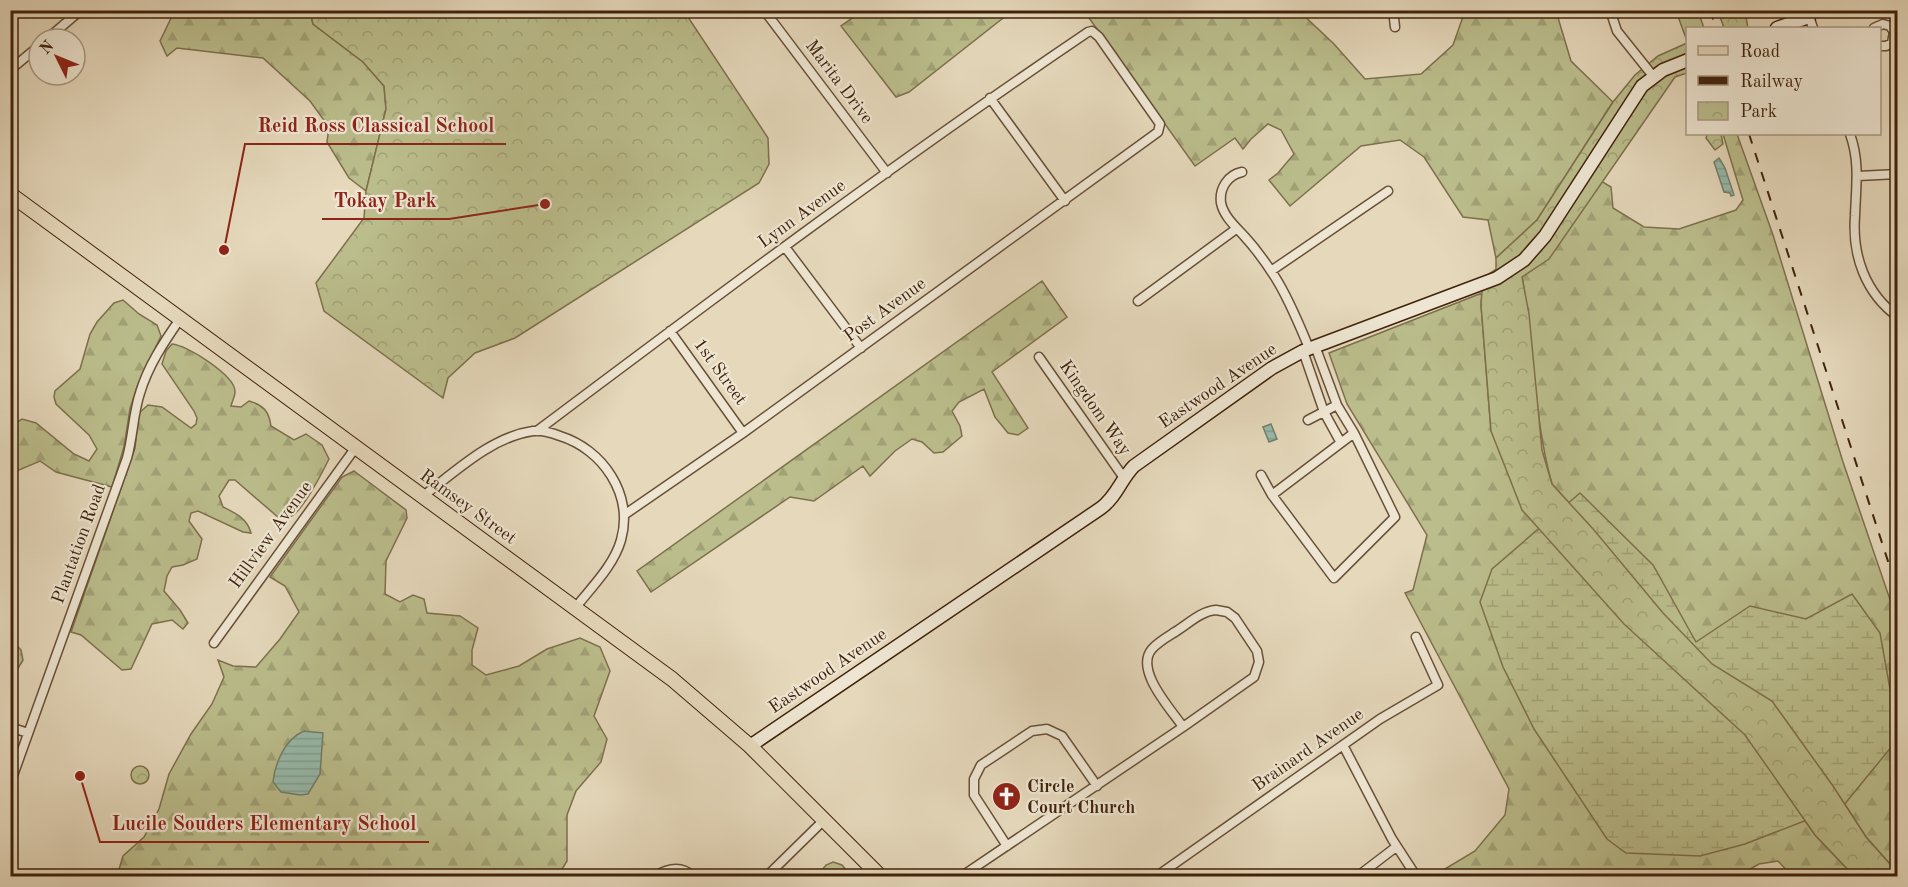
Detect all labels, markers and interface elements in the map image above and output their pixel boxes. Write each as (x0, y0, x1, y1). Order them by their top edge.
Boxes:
north arrow (27, 27, 87, 87)
legend (1686, 27, 1881, 135)
street label: Marita Drive (802, 37, 876, 127)
text: N (37, 38, 58, 58)
text: Road (1740, 43, 1780, 61)
text: Railway (1740, 73, 1803, 91)
text: Park (1740, 103, 1777, 121)
callout: Reid Ross Classical School (245, 106, 506, 144)
text: Reid Ross Classical School (258, 117, 495, 137)
street label: Lynn Avenue (755, 176, 849, 252)
callout: Tokay Park (322, 181, 449, 219)
text: Tokay Park (333, 192, 437, 212)
street label: Post Avenue (841, 274, 929, 346)
street label: 1st Street (690, 335, 750, 409)
street label: Eastwood Avenue (1156, 340, 1280, 432)
street label: Kingdom Way (1056, 357, 1135, 459)
street label: Ramsey Street (416, 466, 520, 548)
street label: Hillview Avenue (226, 478, 316, 592)
street label: Plantation Road (49, 482, 109, 606)
street label: Eastwood Avenue (766, 625, 890, 717)
street label: Brainard Avenue (1249, 705, 1367, 795)
place label: Circle Court Church (1027, 778, 1135, 817)
church icon: Circle Court Church (990, 781, 1022, 813)
callout: Lucile Souders Elementary School (100, 804, 429, 842)
text: Lucile Souders Elementary School (112, 815, 416, 835)

